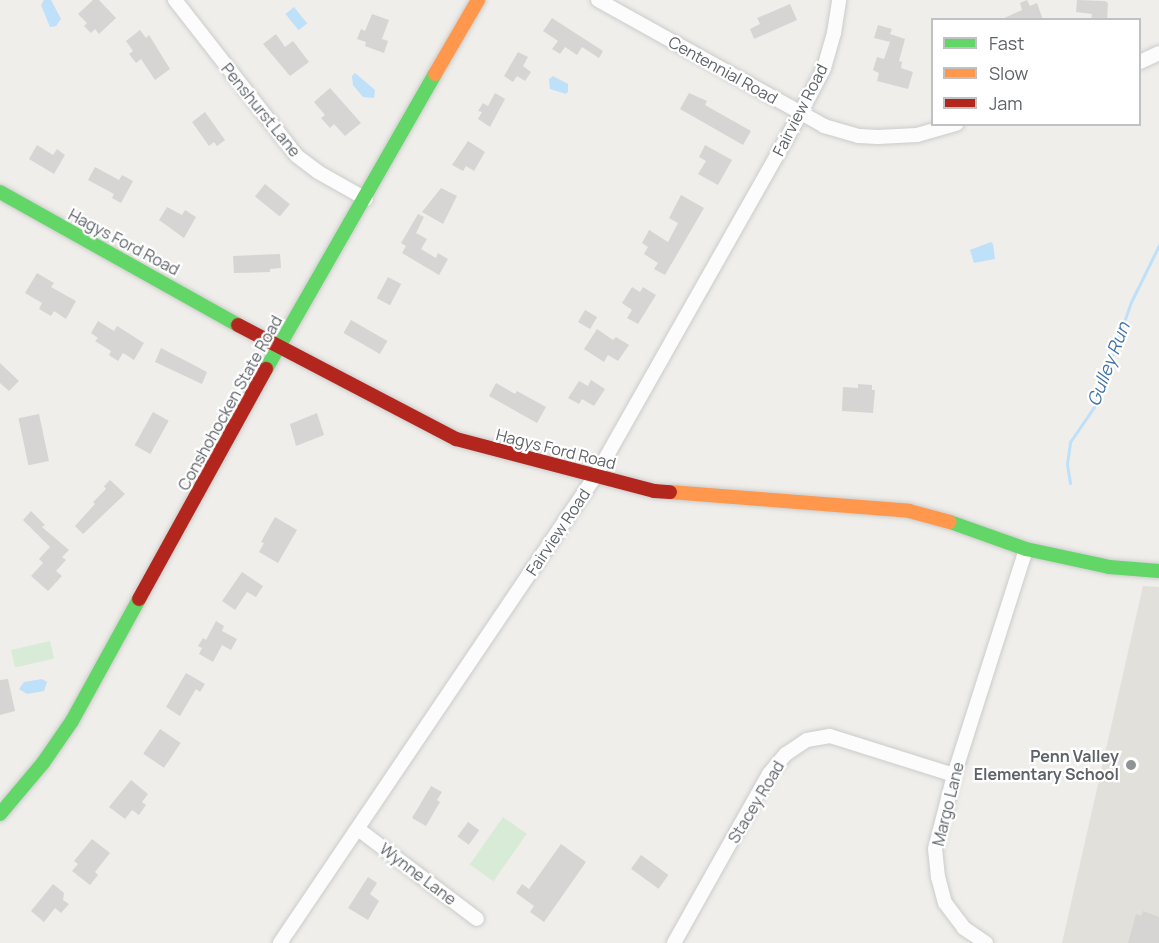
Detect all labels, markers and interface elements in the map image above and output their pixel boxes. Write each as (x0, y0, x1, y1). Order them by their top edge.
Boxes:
legend (931, 18, 1141, 126)
text: Fast (989, 31, 1024, 55)
street label: Centennial Road (665, 32, 781, 108)
street label: Penshurst Lane (217, 59, 305, 161)
street label: Fairview Road (769, 61, 831, 159)
text: Slow (989, 61, 1028, 85)
text: Jam (989, 91, 1023, 115)
street label: Hagys Ford Road (65, 205, 183, 279)
street label: Conshohocken State Road (174, 312, 286, 494)
water label: Gulley Run (1082, 319, 1134, 409)
street label: Hagys Ford Road (494, 425, 618, 473)
street label: Fairview Road (522, 485, 594, 579)
place label: Penn Valley Elementary School (974, 746, 1119, 784)
street label: Stacey Road (724, 757, 788, 847)
marker: Penn Valley Elementary School (1124, 758, 1138, 772)
street label: Margo Lane (928, 760, 968, 848)
street label: Wynne Lane (376, 839, 460, 909)

